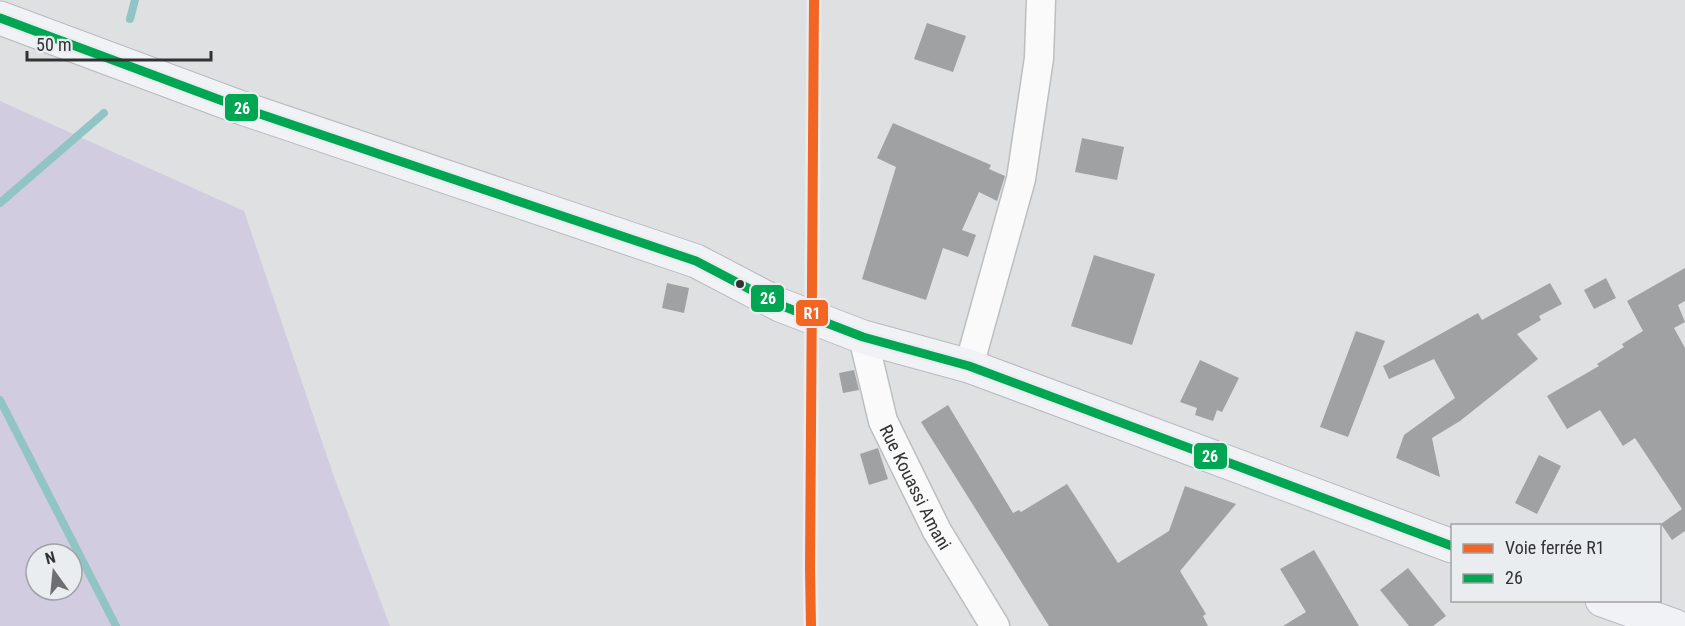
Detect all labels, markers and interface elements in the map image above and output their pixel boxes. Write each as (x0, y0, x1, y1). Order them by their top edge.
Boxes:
scale bar (27, 24, 212, 62)
text: 50 m (36, 34, 71, 55)
line badge: 26 (224, 93, 259, 122)
text: 26 (234, 99, 250, 118)
unlabelled marker (734, 278, 746, 290)
line badge: 26 (750, 284, 785, 313)
text: 26 (760, 289, 776, 308)
line badge: R1 (795, 299, 829, 327)
text: R1 (804, 304, 820, 323)
street label: Rue Kouassi Amani (876, 421, 956, 553)
line badge: 26 (1193, 442, 1228, 470)
text: 26 (1202, 447, 1218, 466)
legend (1451, 524, 1661, 602)
text: Voie ferrée R1 (1505, 537, 1605, 558)
north arrow (24, 542, 84, 602)
text: N (43, 548, 57, 568)
text: 26 (1505, 567, 1523, 588)

